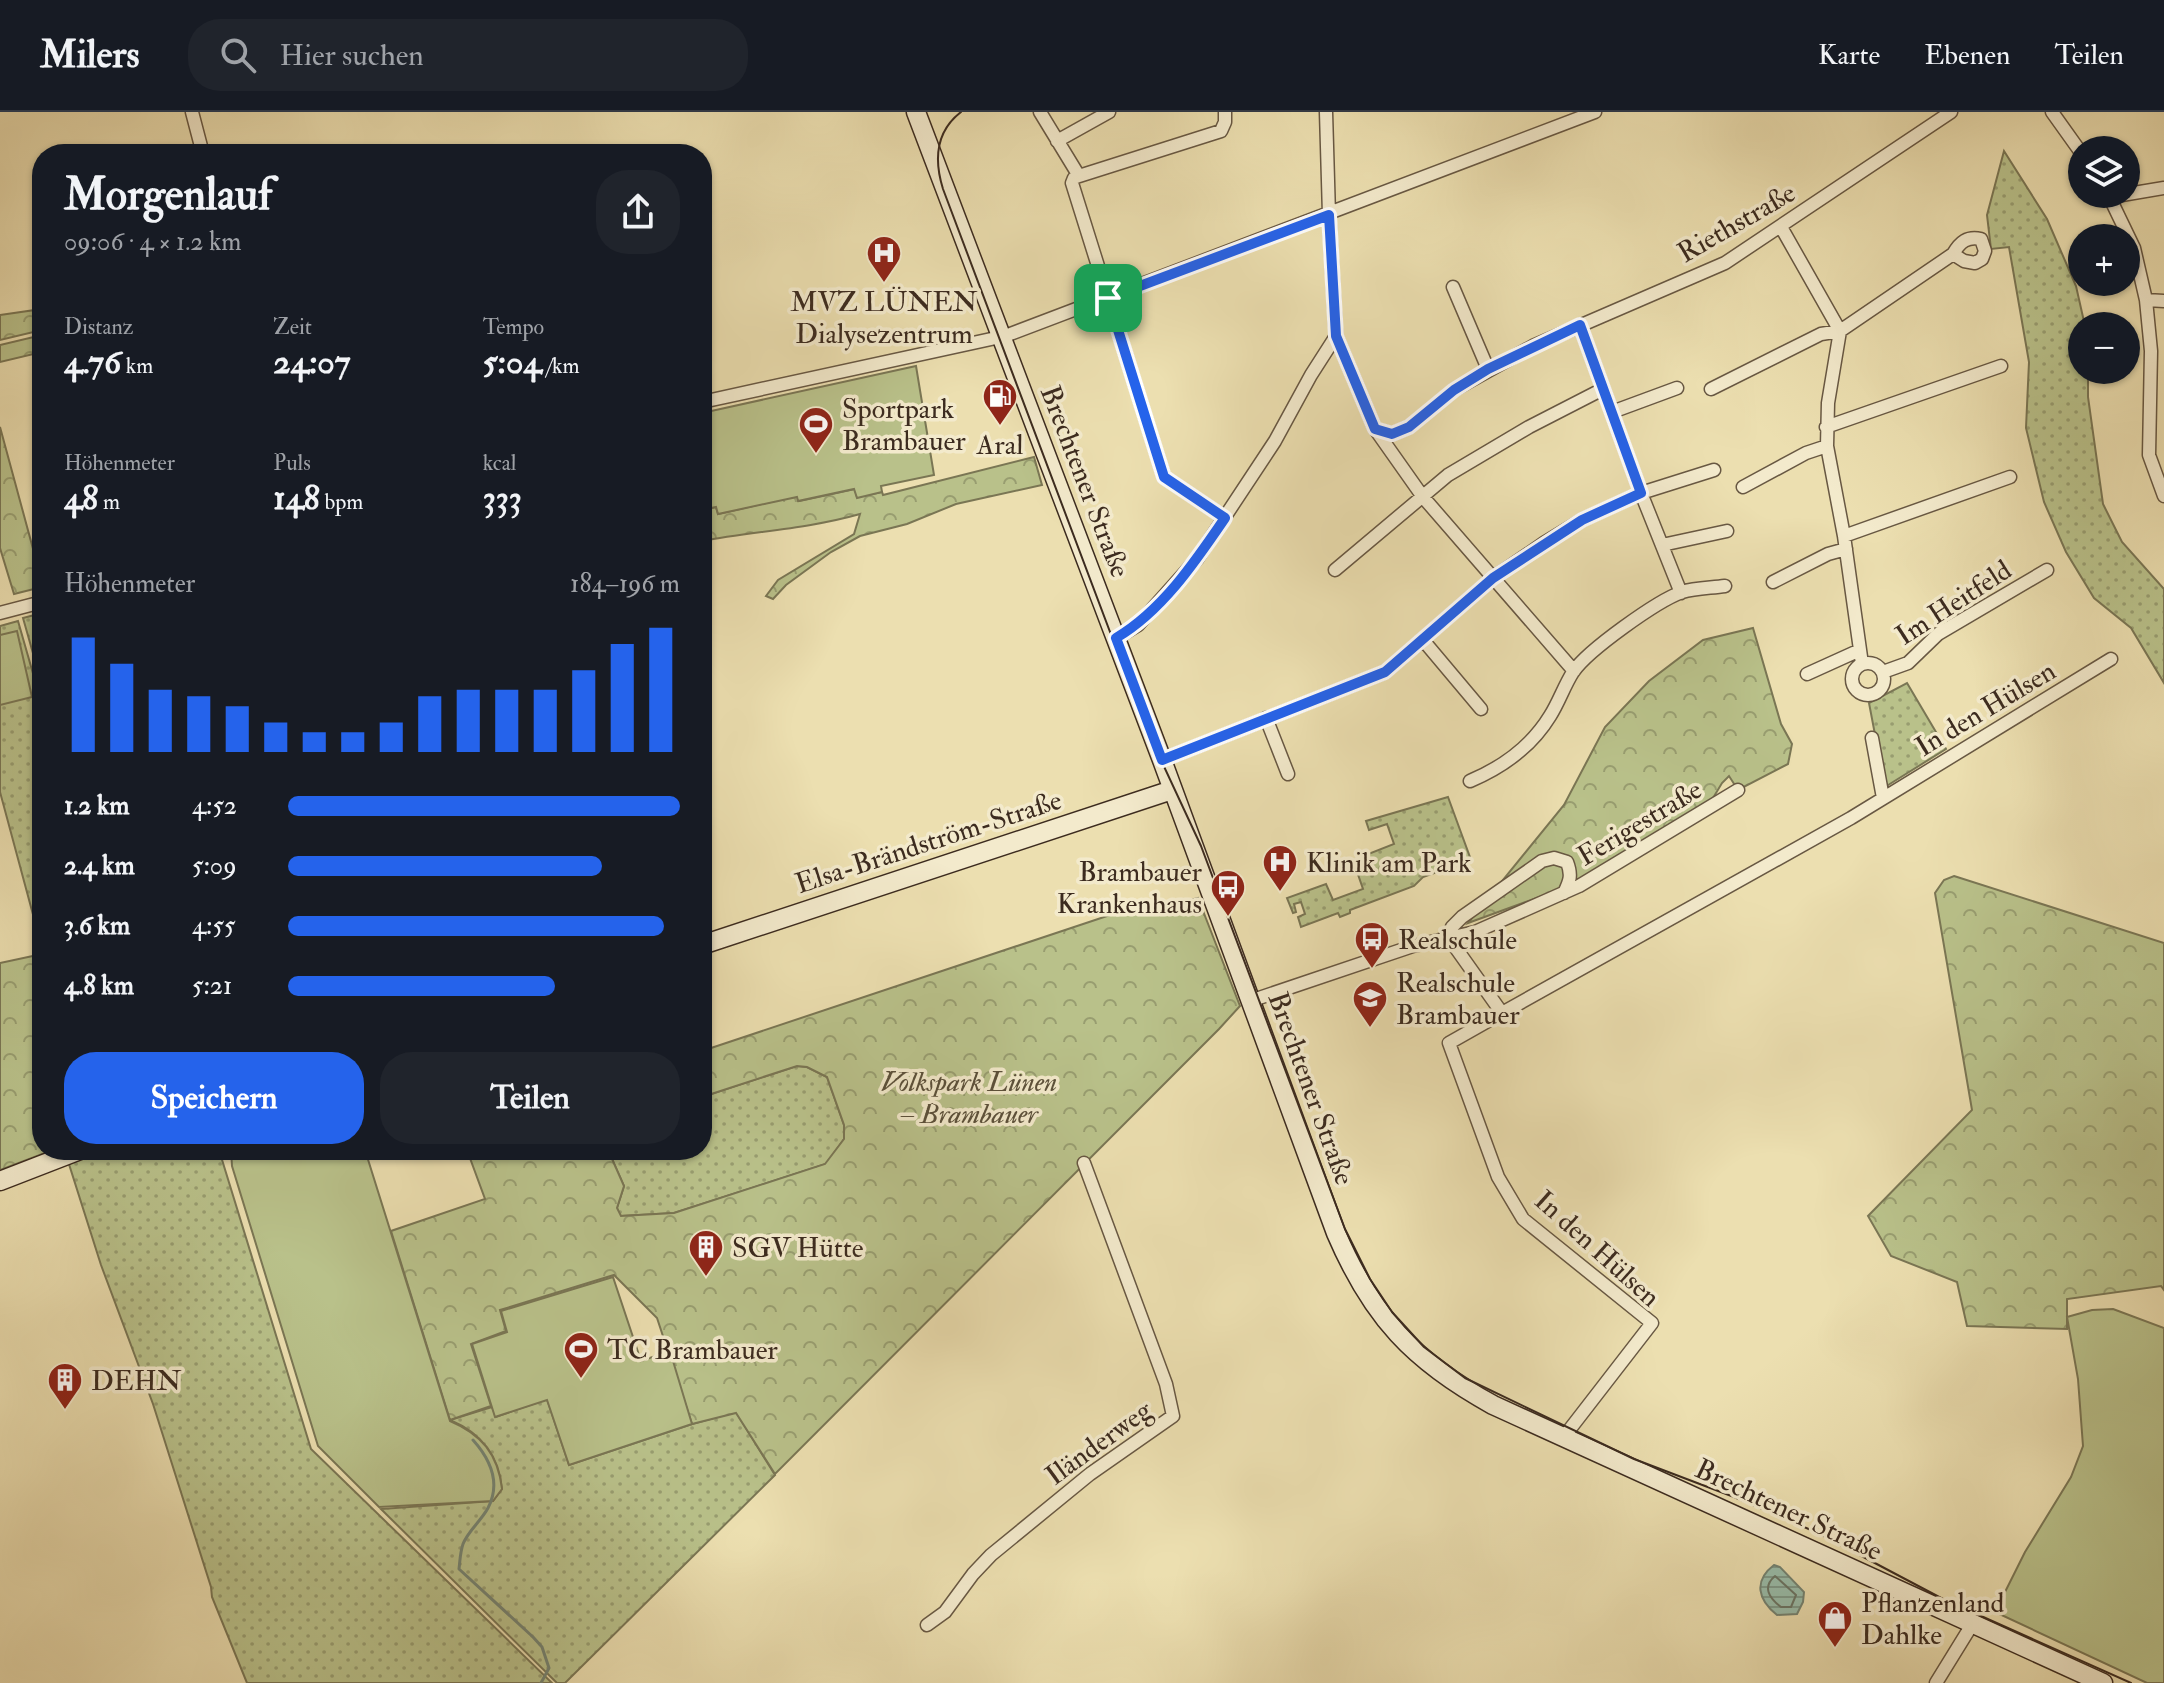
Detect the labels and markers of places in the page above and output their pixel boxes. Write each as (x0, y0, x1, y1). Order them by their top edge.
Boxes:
hospital icon: MVZ LÜNEN Dialysezentrum (865, 234, 903, 284)
pin (1074, 264, 1142, 332)
place label: MVZ LÜNEN Dialysezentrum (790, 285, 978, 352)
fuel station icon: Aral (981, 377, 1019, 427)
place label: Sportpark Brambauer (842, 392, 966, 459)
sports icon: Sportpark Brambauer (797, 405, 835, 455)
place label: Aral (976, 428, 1023, 463)
hospital icon: Klinik am Park (1261, 843, 1299, 893)
place label: Klinik am Park (1306, 846, 1472, 881)
place label: Brambauer Krankenhaus (1057, 855, 1203, 922)
bus stop icon: Brambauer Krankenhaus (1209, 868, 1247, 918)
bus stop icon: Realschule (1353, 920, 1391, 970)
place label: Realschule (1398, 923, 1517, 958)
place label: Realschule Brambauer (1396, 966, 1520, 1033)
school or university icon: Realschule Brambauer (1351, 979, 1389, 1029)
building icon: SGV Hütte (687, 1228, 725, 1278)
place label: SGV Hütte (732, 1231, 864, 1266)
sports icon: TC Brambauer (562, 1330, 600, 1380)
place label: TC Brambauer (607, 1333, 778, 1368)
building icon: DEHN (46, 1361, 84, 1411)
place label: DEHN (91, 1364, 182, 1399)
place label: Pflanzenland Dahlke (1861, 1586, 2005, 1653)
shop icon: Pflanzenland Dahlke (1816, 1599, 1854, 1649)

